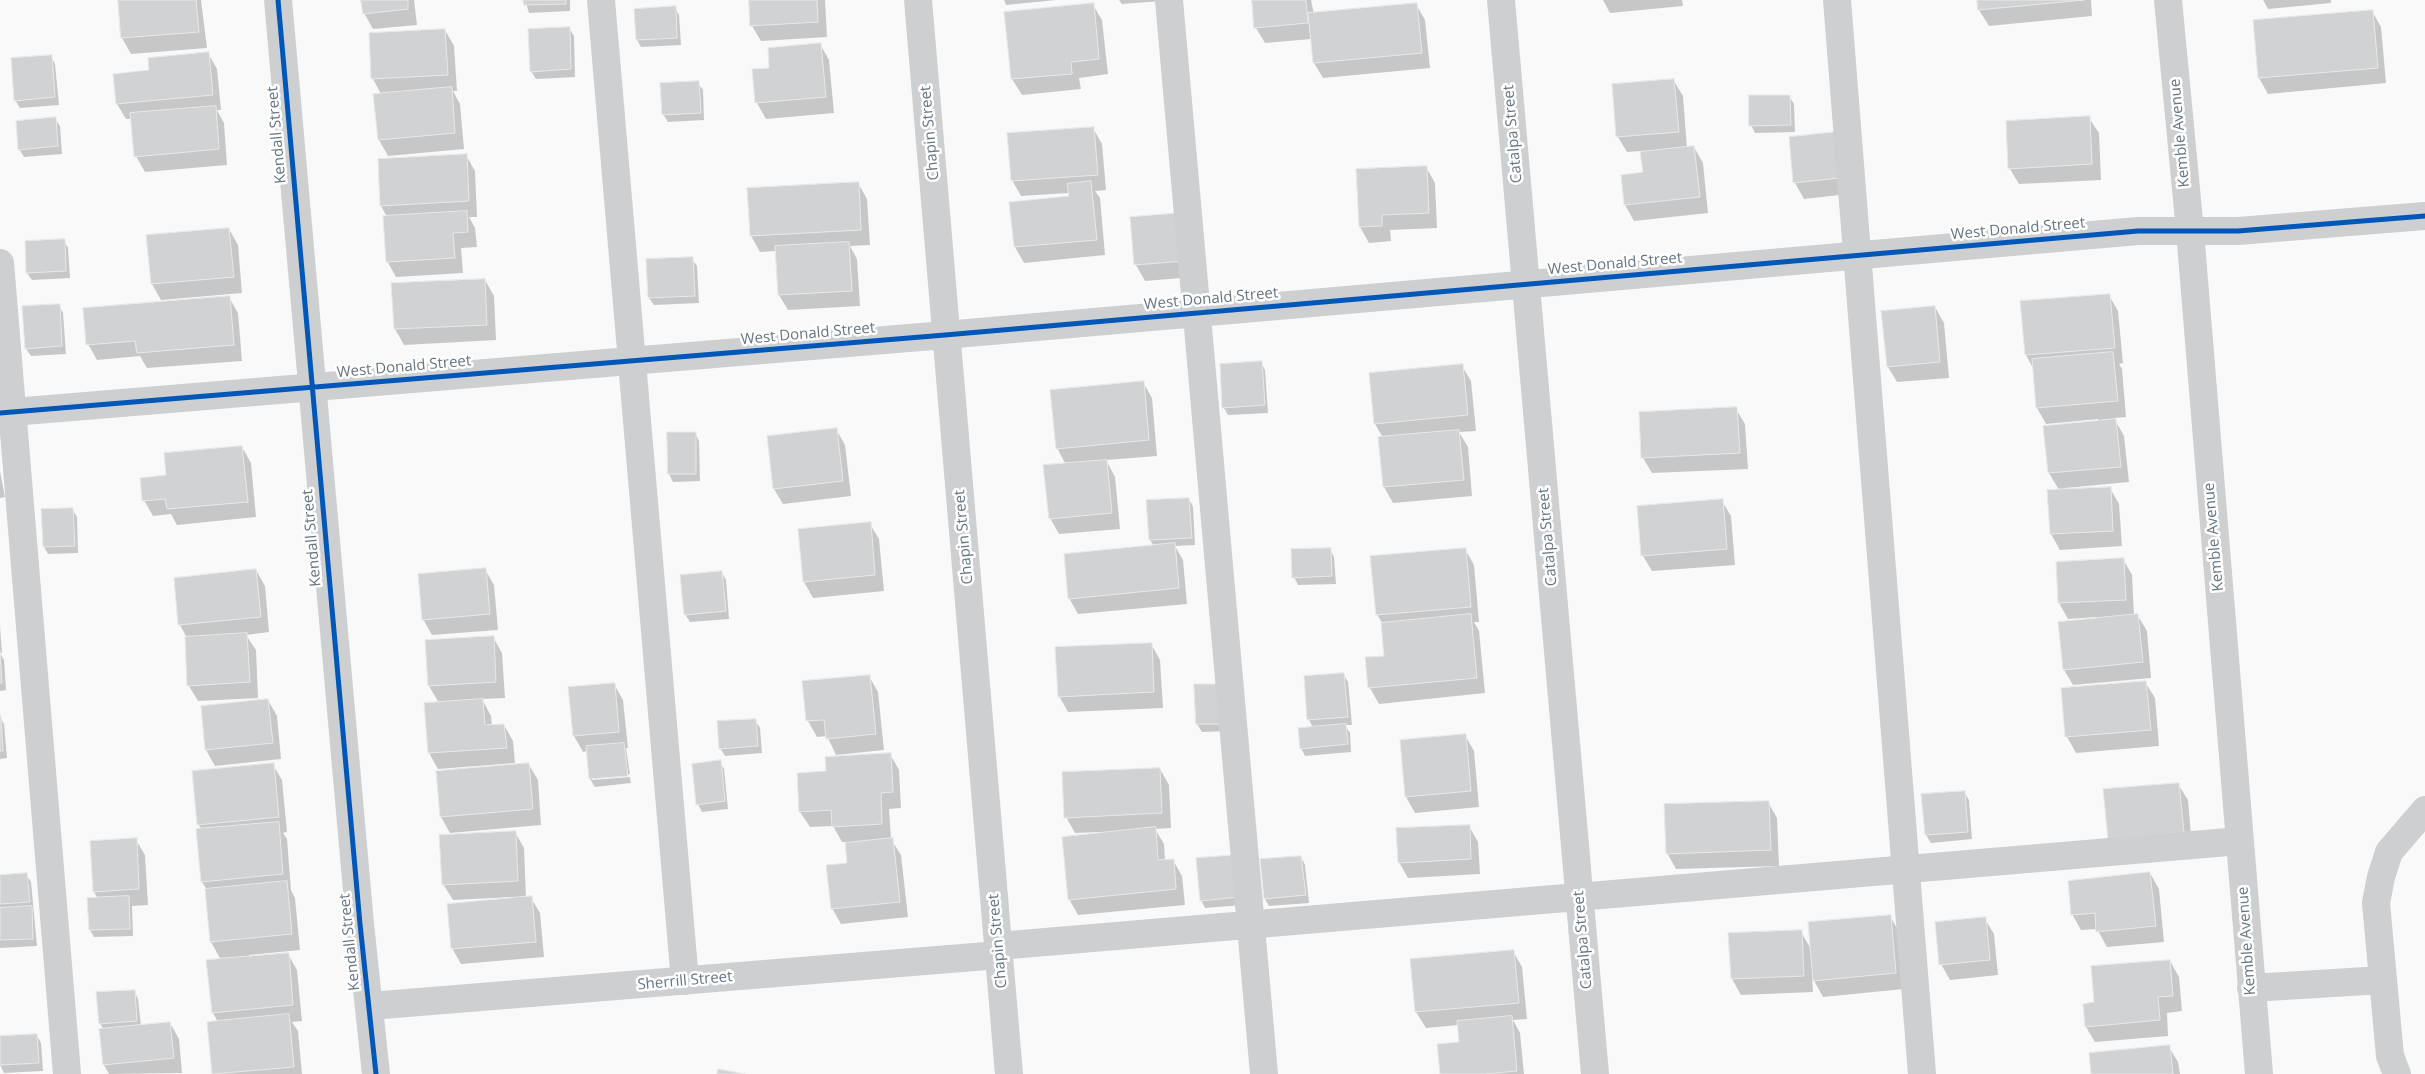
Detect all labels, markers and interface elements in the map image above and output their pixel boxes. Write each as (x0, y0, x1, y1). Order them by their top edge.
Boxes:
street label: Kemble Avenue (2166, 78, 2194, 188)
street label: Catalpa Street (1500, 84, 1526, 184)
street label: Chapin Street (917, 85, 943, 181)
street label: Kendall Street (264, 86, 290, 184)
street label: West Donald Street (1950, 214, 2086, 244)
street label: West Donald Street (1547, 249, 1683, 279)
street label: West Donald Street (1143, 284, 1279, 314)
street label: West Donald Street (740, 319, 876, 349)
street label: West Donald Street (336, 352, 472, 382)
street label: Kemble Avenue (2200, 482, 2228, 592)
street label: Catalpa Street (1535, 487, 1561, 587)
street label: Kendall Street (299, 489, 325, 587)
street label: Chapin Street (951, 489, 977, 585)
street label: Kemble Avenue (2234, 886, 2260, 996)
street label: Catalpa Street (1570, 890, 1596, 990)
street label: Kendall Street (336, 892, 364, 992)
street label: Chapin Street (985, 893, 1011, 989)
street label: Sherrill Street (637, 968, 733, 994)

